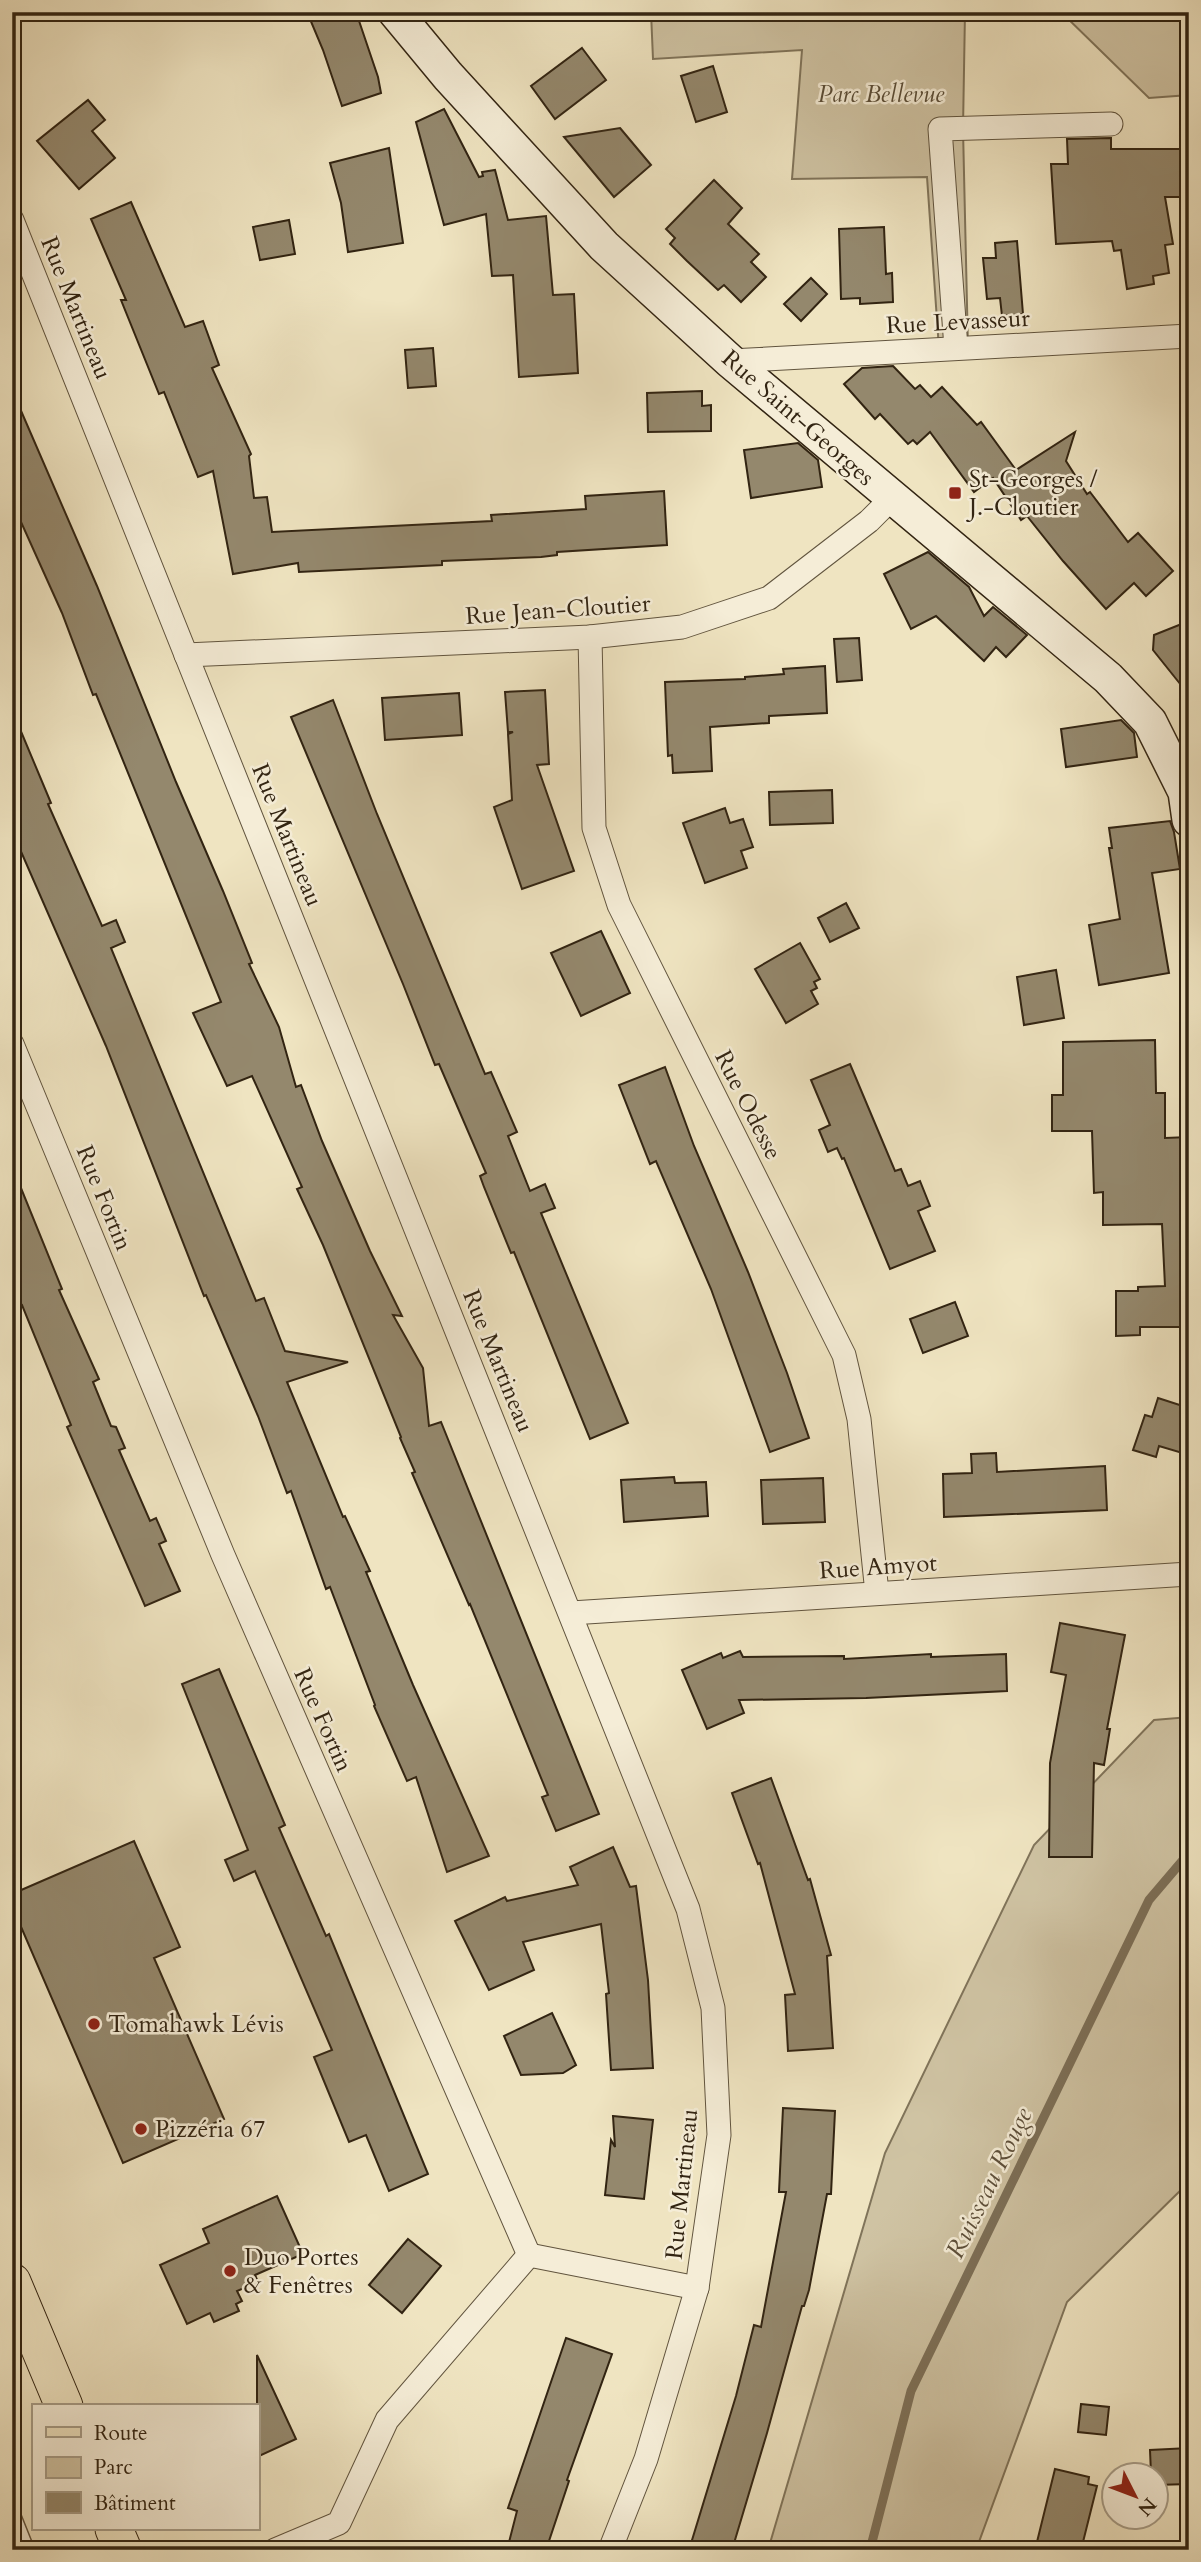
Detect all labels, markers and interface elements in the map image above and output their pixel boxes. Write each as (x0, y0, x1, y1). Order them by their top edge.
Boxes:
park label: Parc Bellevue (818, 78, 945, 111)
street label: Rue Martineau (32, 232, 120, 384)
street label: Rue Levasseur (885, 302, 1031, 342)
street label: Rue Saint-Georges (715, 342, 881, 494)
place label: St-Georges / J.-Cloutier (966, 463, 1098, 524)
marker: St-Georges / J.-Cloutier (947, 485, 963, 501)
street label: Rue Jean-Cloutier (464, 587, 652, 633)
street label: Rue Martineau (243, 759, 331, 911)
street label: Rue Odesse (706, 1045, 790, 1165)
street label: Rue Fortin (68, 1141, 140, 1256)
street label: Rue Martineau (454, 1285, 542, 1437)
street label: Rue Amyot (818, 1546, 938, 1588)
street label: Rue Fortin (285, 1663, 361, 1778)
place label: Tomahawk Lévis (108, 2008, 284, 2041)
marker: Tomahawk Lévis (86, 2016, 102, 2032)
water label: Ruisseau Rouge (937, 2101, 1041, 2264)
street label: Rue Martineau (658, 2107, 706, 2261)
place label: Pizzéria 67 (155, 2113, 265, 2146)
marker: Pizzéria 67 (133, 2121, 149, 2137)
place label: Duo Portes & Fenêtres (244, 2241, 359, 2302)
marker: Duo Portes & Fenêtres (222, 2263, 238, 2279)
legend (32, 2404, 259, 2530)
text: Route (94, 2419, 148, 2448)
text: Parc (94, 2453, 133, 2482)
north arrow (1100, 2460, 1170, 2530)
text: Bâtiment (94, 2489, 176, 2518)
text: N (1131, 2492, 1162, 2522)

